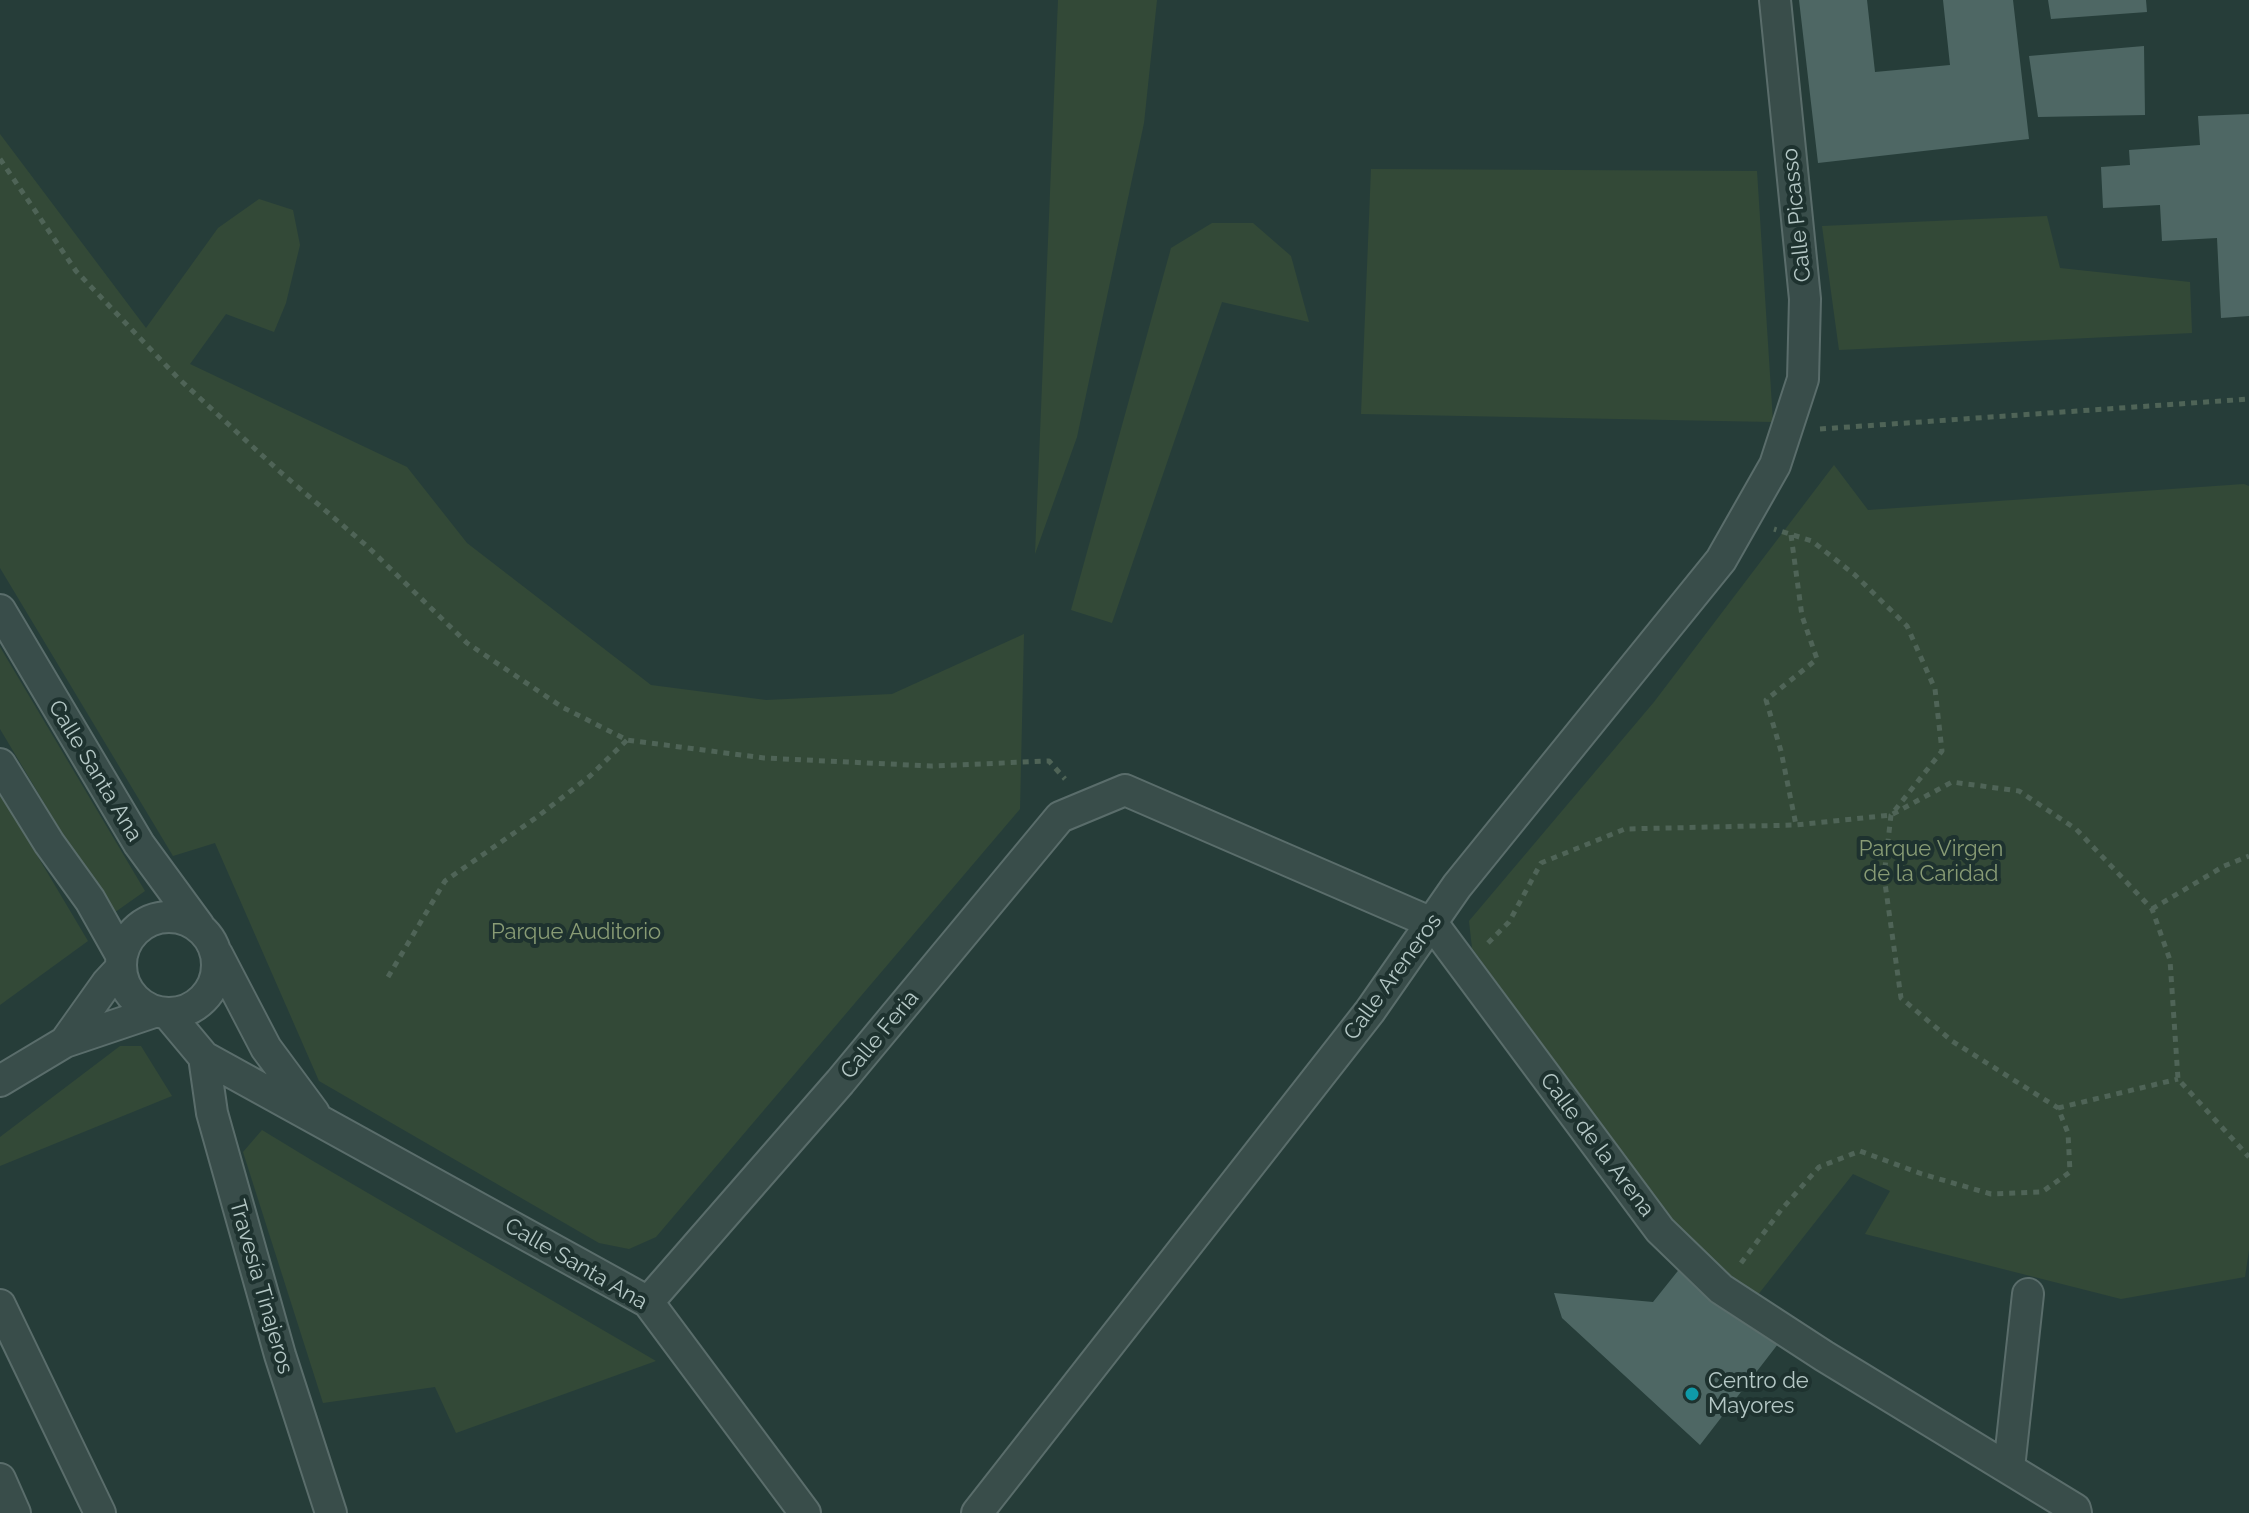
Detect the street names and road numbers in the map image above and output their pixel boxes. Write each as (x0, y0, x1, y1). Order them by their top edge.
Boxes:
street label: Calle Picasso (1777, 147, 1817, 283)
street label: Calle Santa Ana (42, 696, 148, 846)
street label: Calle Areneros (1338, 909, 1448, 1045)
street label: Calle Feria (835, 985, 925, 1085)
street label: Calle de la Arena (1534, 1068, 1660, 1222)
street label: Travesía Tinajeros (224, 1197, 298, 1377)
street label: Calle Santa Ana (500, 1212, 652, 1316)

